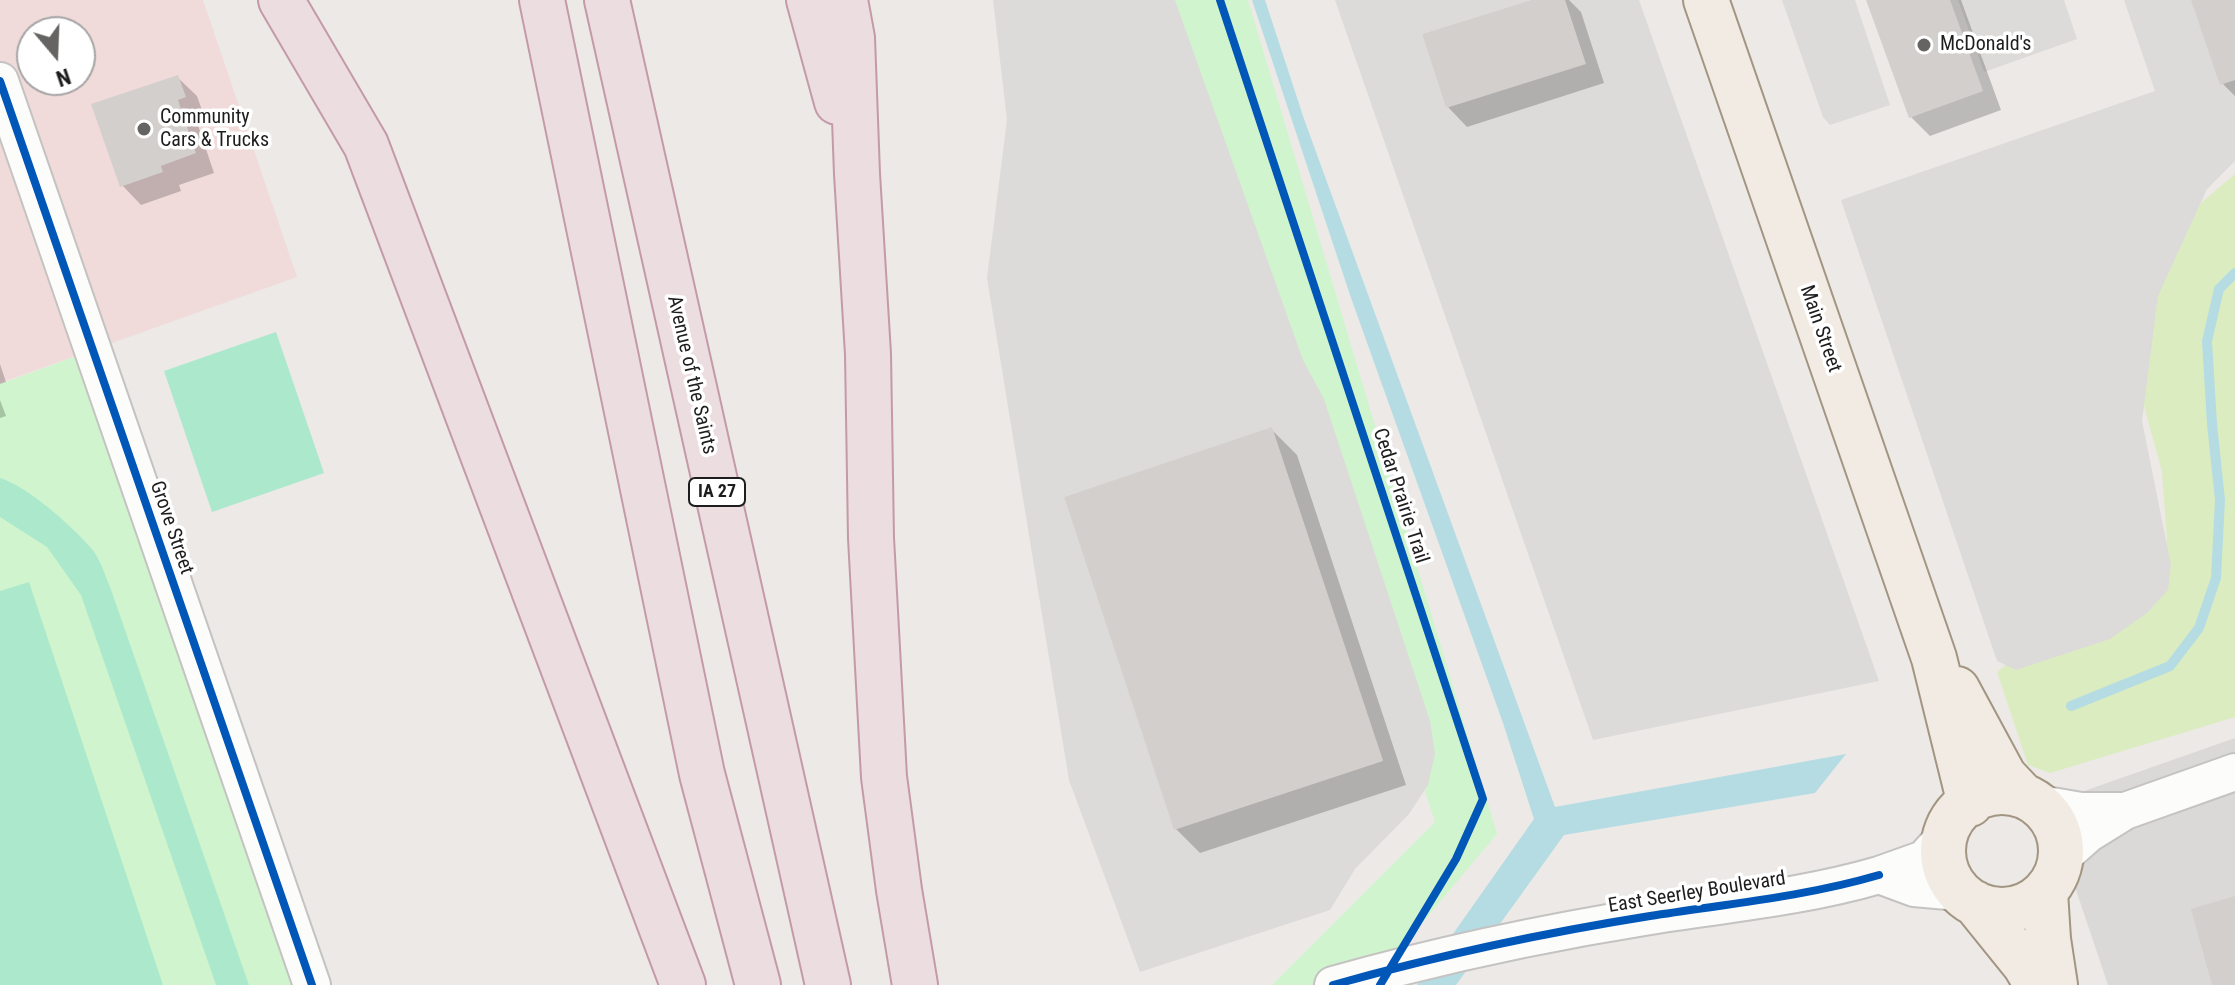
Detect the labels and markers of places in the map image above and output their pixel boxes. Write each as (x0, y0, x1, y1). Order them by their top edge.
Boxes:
place label: McDonald's (1940, 33, 2031, 57)
marker: McDonald's (1915, 36, 1933, 54)
place label: Community Cars & Trucks (160, 106, 269, 153)
marker: Community Cars & Trucks (135, 120, 153, 138)

